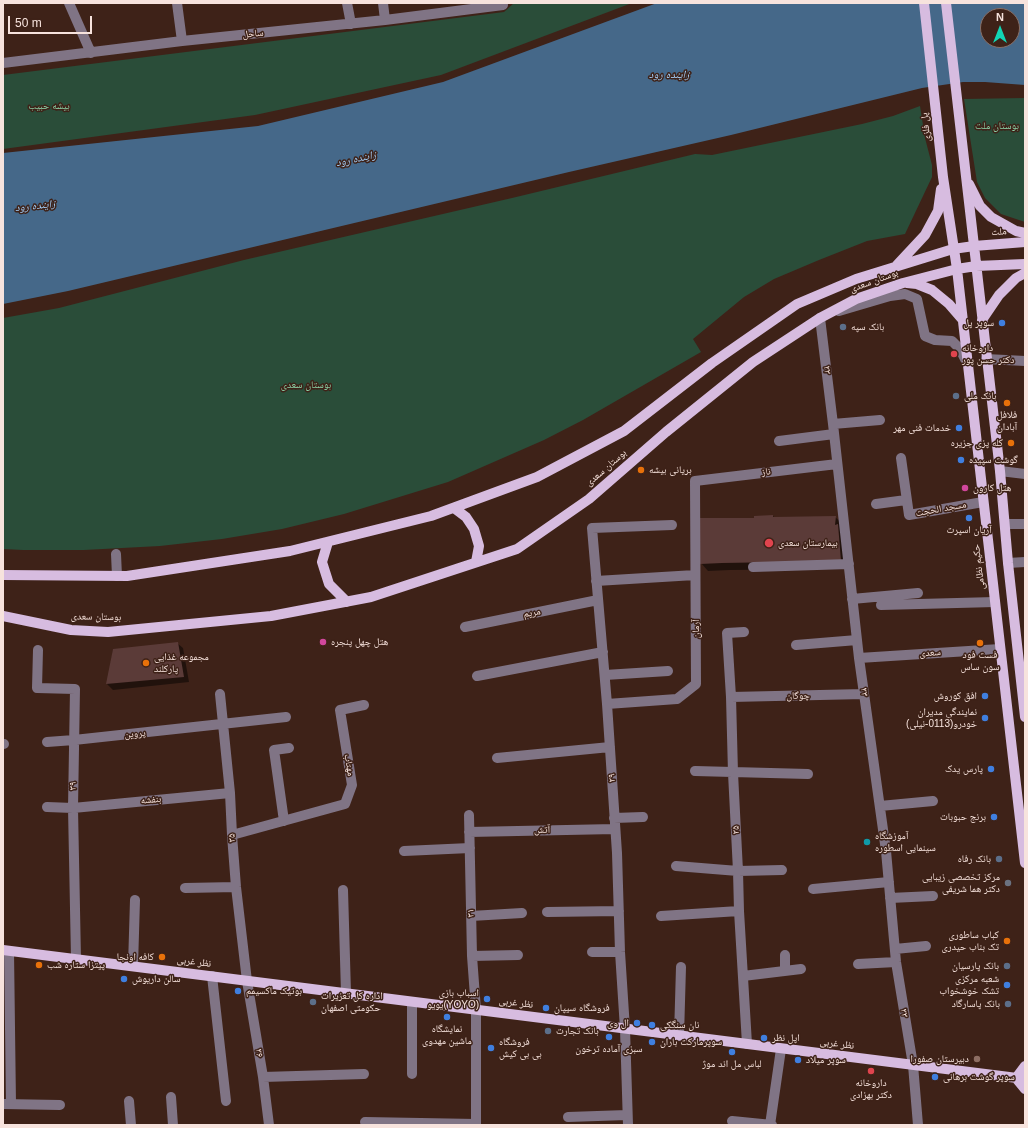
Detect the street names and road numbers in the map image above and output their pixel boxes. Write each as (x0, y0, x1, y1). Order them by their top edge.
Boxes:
street label: ساحل (242, 27, 264, 41)
street label: پل فلزی (919, 112, 933, 142)
street label: ملت (991, 225, 1007, 239)
street label: بوستان سعدی (848, 267, 900, 295)
street label: ۲۳ (820, 365, 834, 375)
street label: بوستان سعدی (583, 447, 629, 489)
street label: ناز (761, 465, 771, 479)
street label: مسجد الحجت (915, 499, 967, 519)
street label: حکیم نظامی (970, 544, 988, 590)
street label: مریم (522, 605, 542, 621)
street label: بوستان سعدی (71, 611, 121, 623)
street label: آرمان (690, 619, 702, 639)
street label: سعدی (919, 646, 941, 660)
street label: ۲۳ (857, 687, 871, 697)
street label: چوگان (786, 690, 810, 702)
street label: پروین (124, 727, 146, 741)
street label: مهتاب (341, 753, 357, 777)
street label: ۲۹ (606, 773, 618, 783)
street label: ۳۹ (67, 781, 79, 791)
street label: بنفشه (140, 793, 162, 807)
street label: آتش (534, 824, 550, 836)
street label: ۲۵ (730, 825, 742, 835)
street label: ۳۵ (226, 833, 238, 843)
street label: ۳۱ (465, 908, 477, 918)
street label: نظر غربی (176, 954, 212, 970)
street label: نظر غربی (498, 995, 534, 1011)
street label: ۲۳ (897, 1008, 911, 1018)
street label: نظر غربی (819, 1036, 855, 1052)
street label: ۲۶ (252, 1048, 266, 1058)

